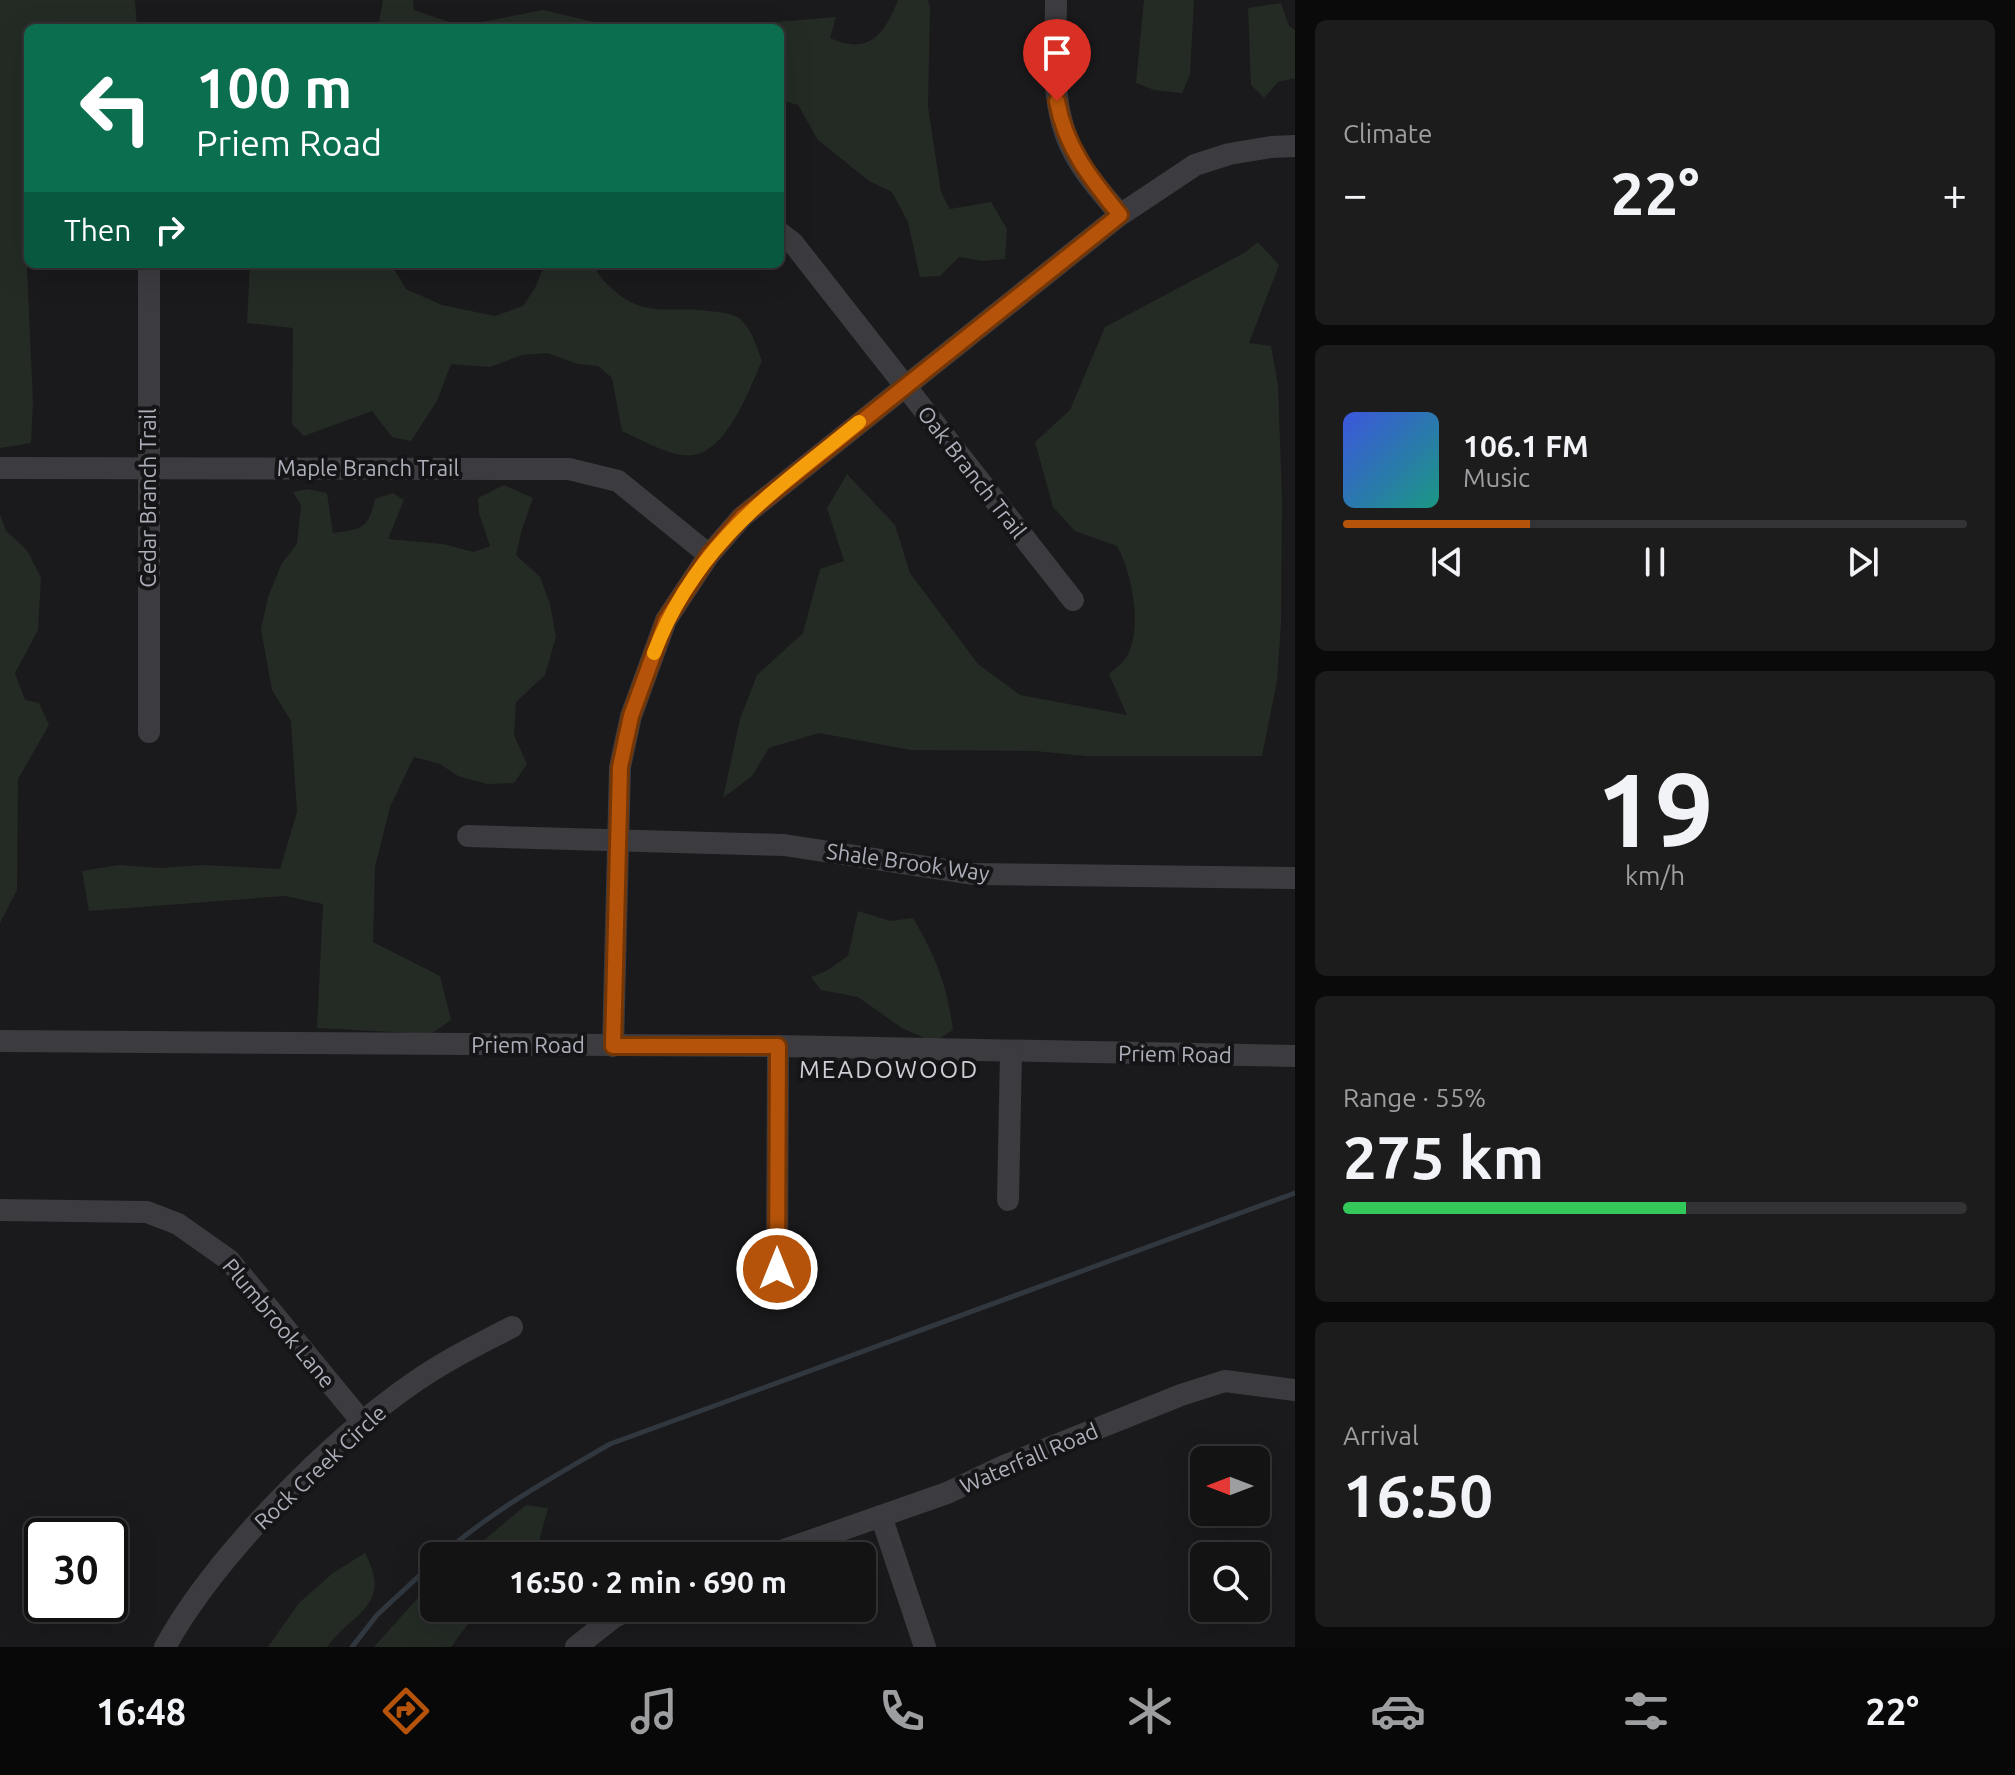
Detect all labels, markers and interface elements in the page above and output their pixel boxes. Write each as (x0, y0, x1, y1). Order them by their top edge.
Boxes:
pin (1023, 19, 1091, 101)
icon: arrive (1035, 31, 1079, 75)
icon: left (64, 56, 168, 160)
text: 100 m (196, 56, 352, 119)
text: Climate (1343, 119, 1432, 148)
text: Priem Road (196, 122, 382, 163)
text: 22° (1611, 159, 1699, 226)
text: − (1343, 169, 1368, 218)
text: + (1942, 169, 1967, 218)
icon: right (148, 208, 192, 252)
text: Then (64, 213, 132, 247)
street label: Oak Branch Trail (913, 401, 1032, 543)
street label: Cedar Branch Trail (135, 408, 160, 588)
text: 106.1 FM (1463, 429, 1589, 463)
street label: Maple Branch Trail (277, 455, 459, 480)
text: Music (1463, 463, 1530, 492)
icon: previous (1425, 540, 1469, 584)
icon: pause (1633, 540, 1677, 584)
icon: next (1841, 540, 1885, 584)
text: 19 (1596, 750, 1714, 867)
street label: Shale Brook Way (825, 838, 992, 885)
text: km/h (1625, 861, 1685, 890)
street label: Priem Road (471, 1032, 585, 1057)
street label: Priem Road (1118, 1040, 1232, 1067)
district label: MEADOWOOD (799, 1056, 979, 1083)
text: Range · 55% (1343, 1083, 1486, 1112)
text: 275 km (1343, 1123, 1544, 1190)
position arrow (735, 1227, 819, 1311)
street label: Plumbrook Lane (218, 1253, 341, 1392)
street label: Rock Creek Circle (249, 1399, 391, 1534)
street label: Waterfall Road (956, 1417, 1101, 1498)
text: Arrival (1343, 1421, 1419, 1450)
north arrow (1190, 1446, 1270, 1526)
map controls (1190, 1446, 1270, 1622)
text: 16:50 (1343, 1461, 1493, 1528)
speed limit sign: 30 (24, 1518, 128, 1622)
button: search (1190, 1542, 1270, 1622)
text: 16:50 · 2 min · 690 m (509, 1565, 787, 1599)
icon: directions (378, 1683, 434, 1739)
icon: music (626, 1683, 682, 1739)
icon: phone (874, 1683, 930, 1739)
icon: climate (1122, 1683, 1178, 1739)
icon: car (1370, 1683, 1426, 1739)
icon: filters (1618, 1683, 1674, 1739)
text: 16:48 (96, 1691, 186, 1732)
text: 22° (1866, 1691, 1919, 1732)

